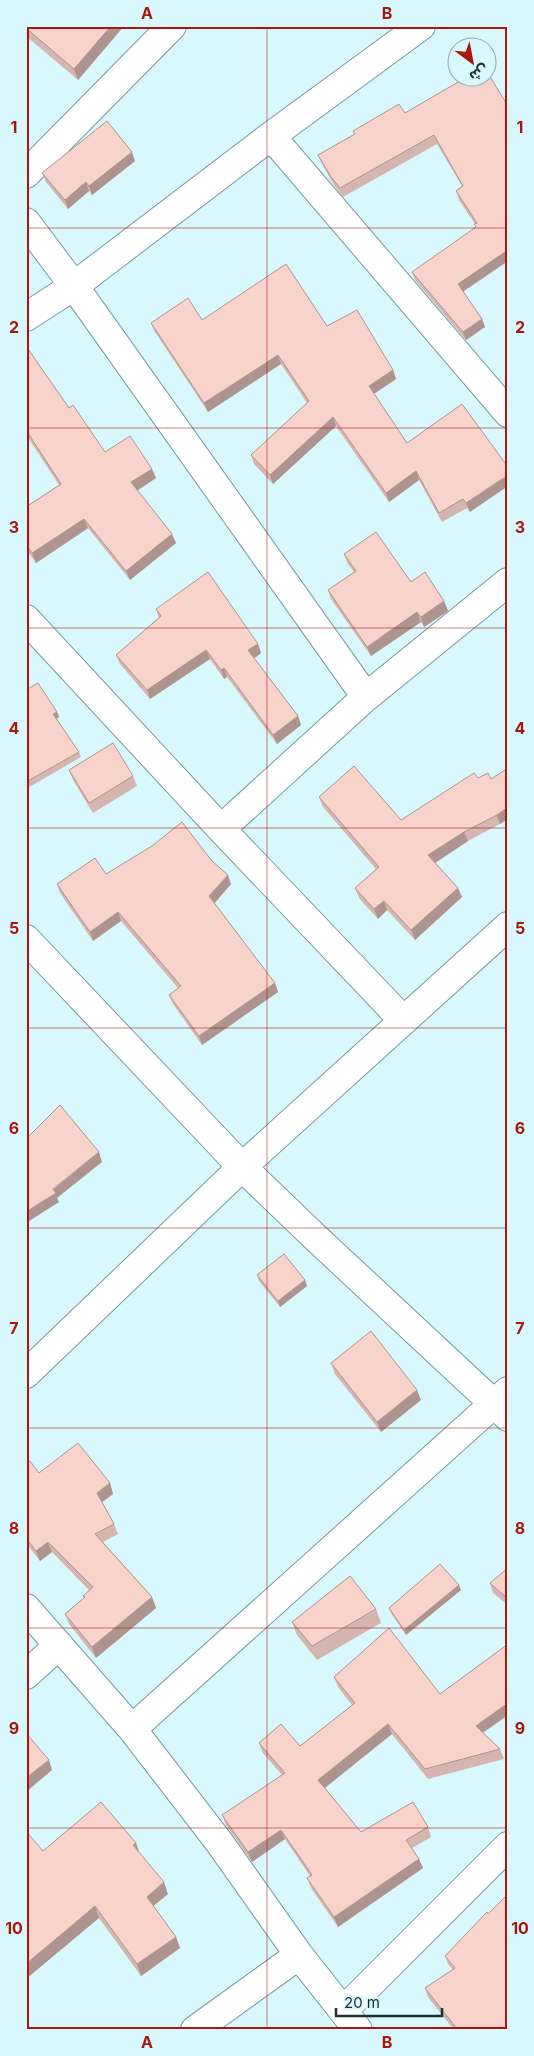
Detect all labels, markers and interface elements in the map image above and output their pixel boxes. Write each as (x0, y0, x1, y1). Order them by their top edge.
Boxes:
text: A (141, 3, 153, 23)
text: B (382, 3, 392, 23)
north arrow (446, 38, 496, 88)
text: ش (467, 61, 492, 86)
text: 1 (11, 117, 17, 137)
text: 1 (517, 117, 523, 137)
text: 2 (9, 317, 19, 337)
text: 2 (515, 317, 525, 337)
text: 3 (9, 517, 19, 537)
text: 3 (515, 517, 525, 537)
text: 4 (9, 718, 20, 738)
text: 4 (515, 718, 526, 738)
text: 5 (9, 918, 19, 938)
text: 5 (515, 918, 525, 938)
text: 6 (9, 1118, 19, 1138)
text: 6 (515, 1118, 525, 1138)
text: 7 (9, 1318, 19, 1338)
text: 7 (515, 1318, 525, 1338)
text: 8 (9, 1518, 19, 1538)
text: 8 (515, 1518, 525, 1538)
text: 9 (9, 1718, 19, 1738)
text: 9 (515, 1718, 525, 1738)
text: 10 (5, 1918, 23, 1938)
text: 10 (511, 1918, 529, 1938)
scale bar (336, 1986, 443, 2018)
text: 20 m (344, 1993, 380, 2012)
text: A (141, 2032, 153, 2052)
text: B (382, 2032, 392, 2052)

